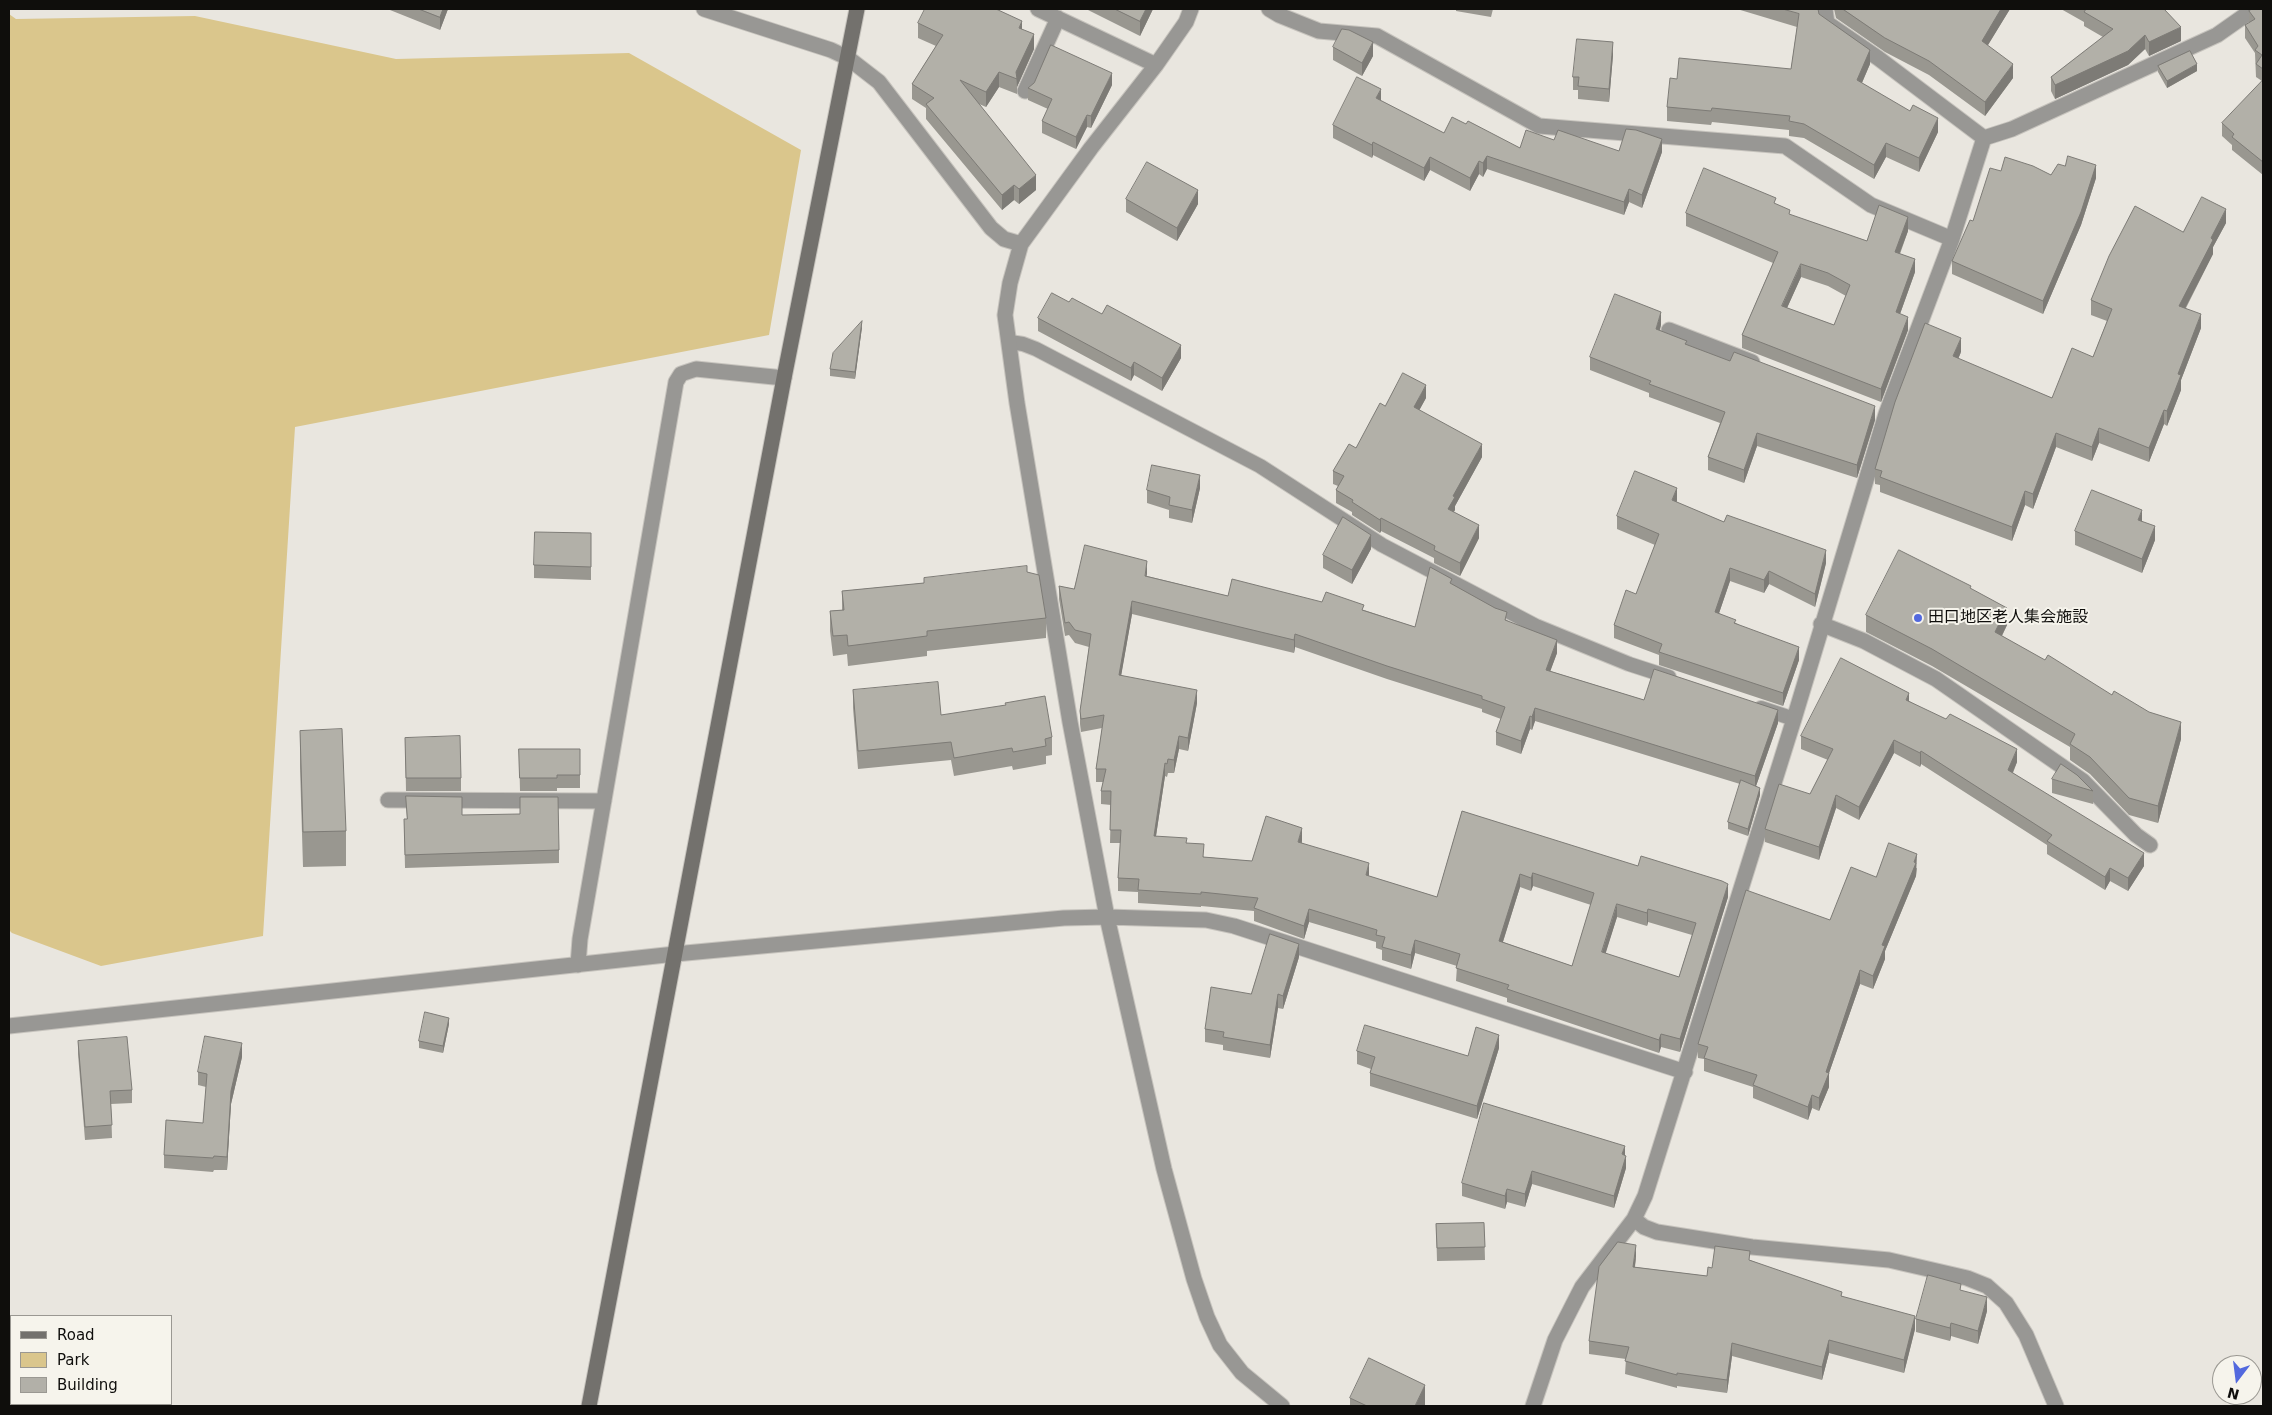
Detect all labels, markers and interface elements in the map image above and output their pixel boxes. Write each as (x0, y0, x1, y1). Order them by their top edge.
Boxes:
place label: 田口地区老人集会施設 (1928, 608, 2088, 628)
marker: 田口地区老人集会施設 (1912, 612, 1924, 624)
legend (10, 1315, 172, 1405)
text: Road (57, 1326, 95, 1344)
text: Park (57, 1351, 89, 1369)
north arrow (2212, 1355, 2262, 1405)
text: Building (57, 1376, 118, 1394)
text: N (2226, 1384, 2241, 1403)

